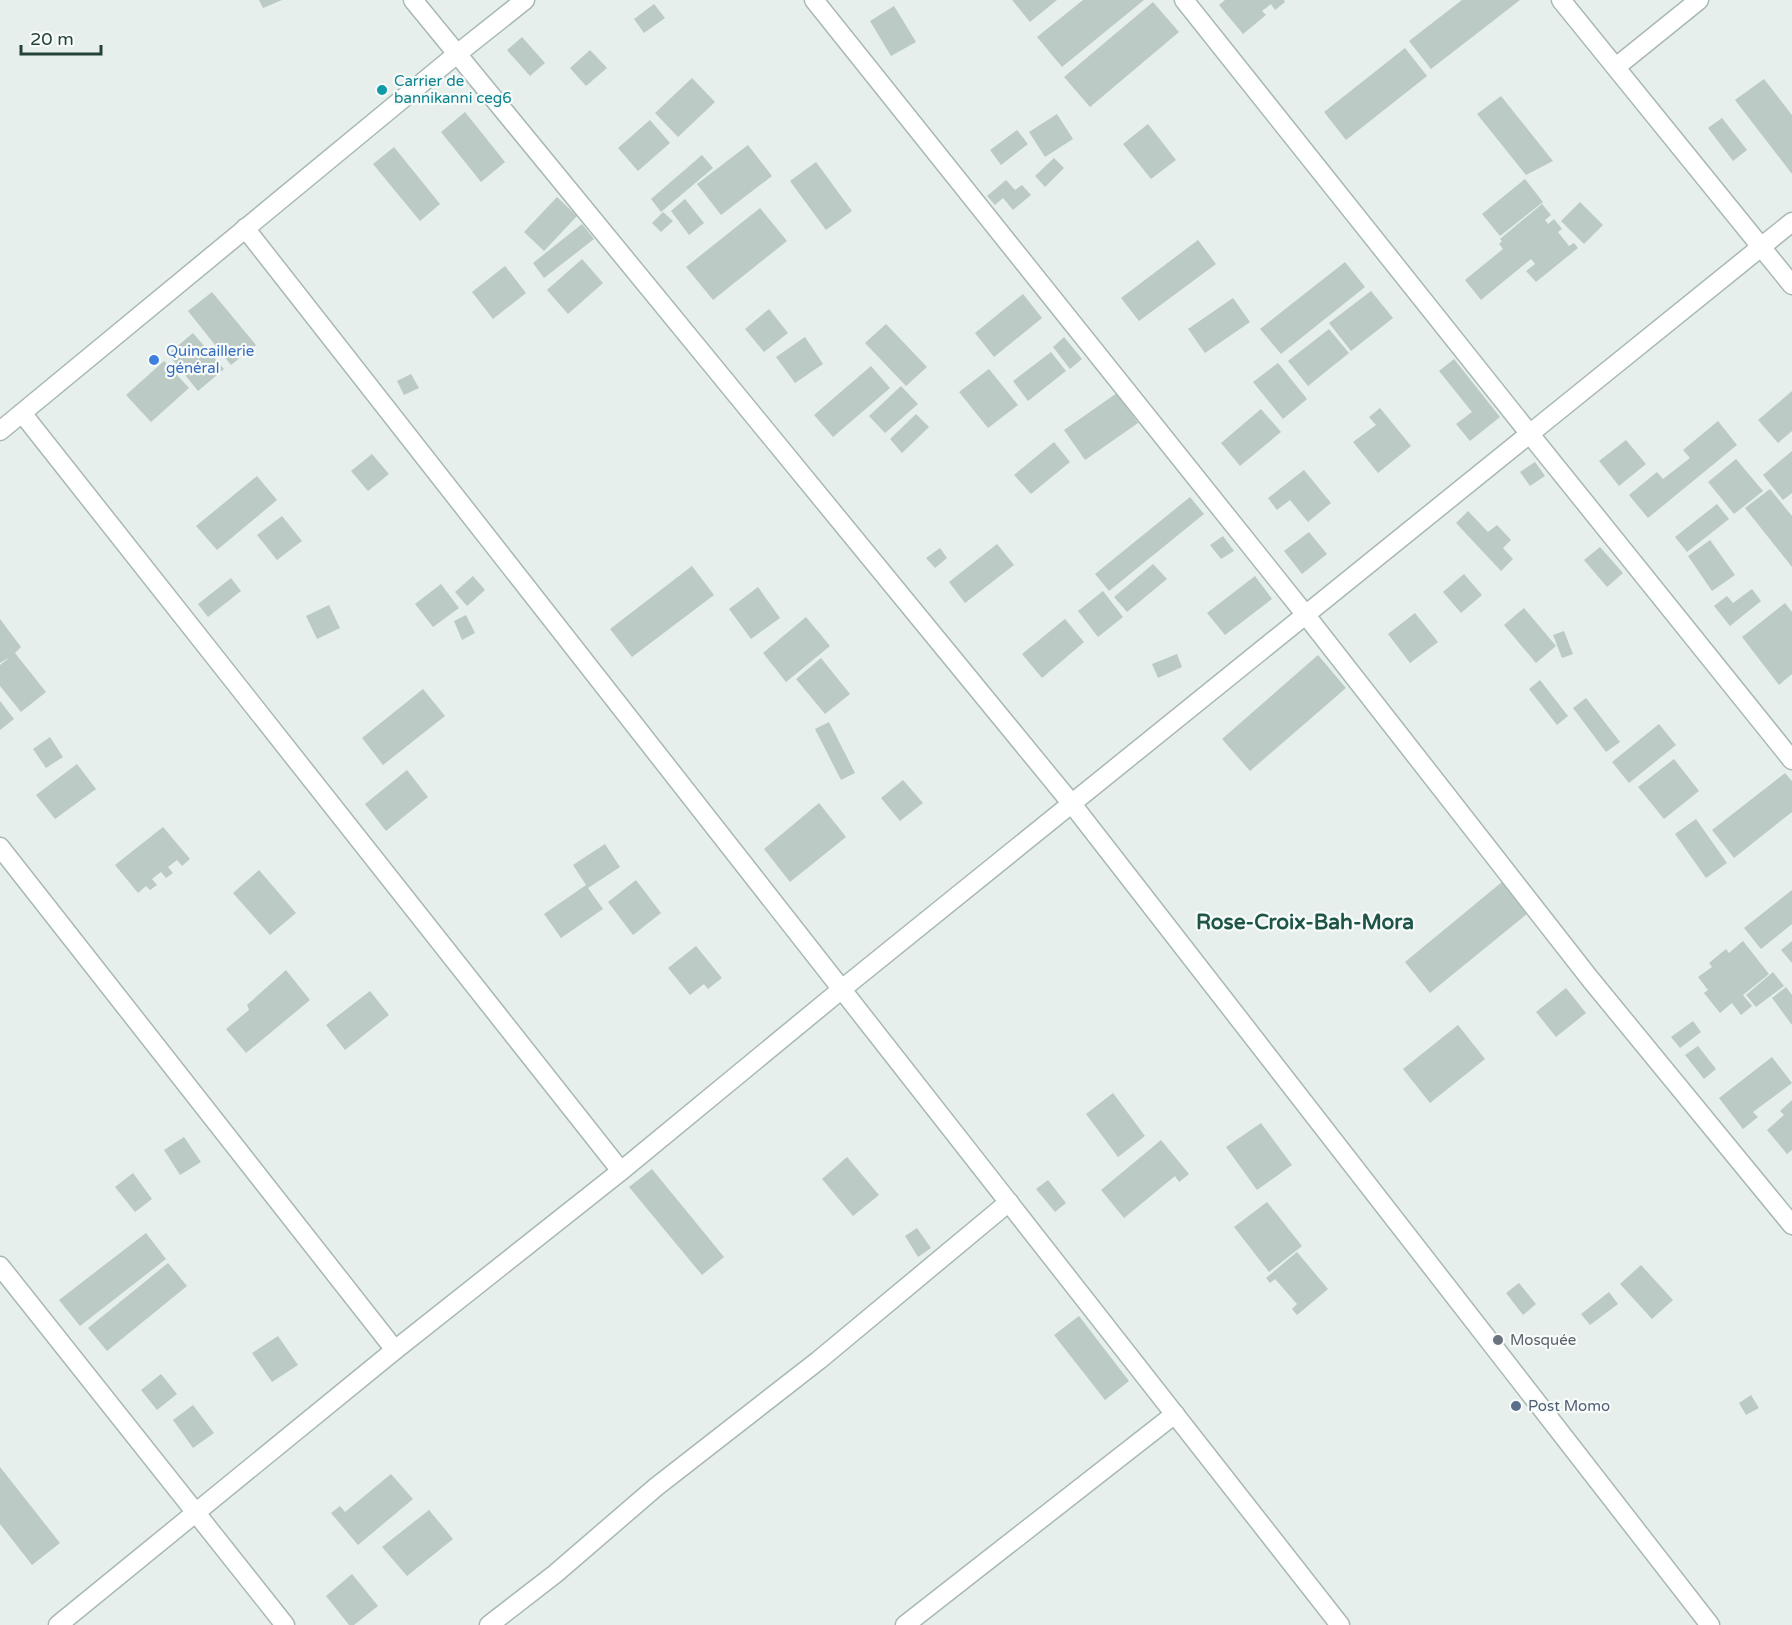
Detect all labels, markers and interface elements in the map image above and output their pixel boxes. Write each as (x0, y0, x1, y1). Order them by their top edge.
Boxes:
scale bar (21, 18, 100, 56)
text: 20 m (30, 28, 74, 50)
place label: Carrier de bannikanni ceg6 (394, 72, 512, 107)
marker: Carrier de bannikanni ceg6 (375, 83, 389, 97)
place label: Quincaillerie général (166, 342, 254, 377)
marker: Quincaillerie général (147, 353, 161, 367)
district label: Rose-Croix-Bah-Mora (1196, 910, 1414, 935)
place label: Mosquée (1510, 1331, 1576, 1349)
marker: Mosquée (1491, 1333, 1505, 1347)
place label: Post Momo (1528, 1397, 1610, 1415)
marker: Post Momo (1509, 1399, 1523, 1413)

